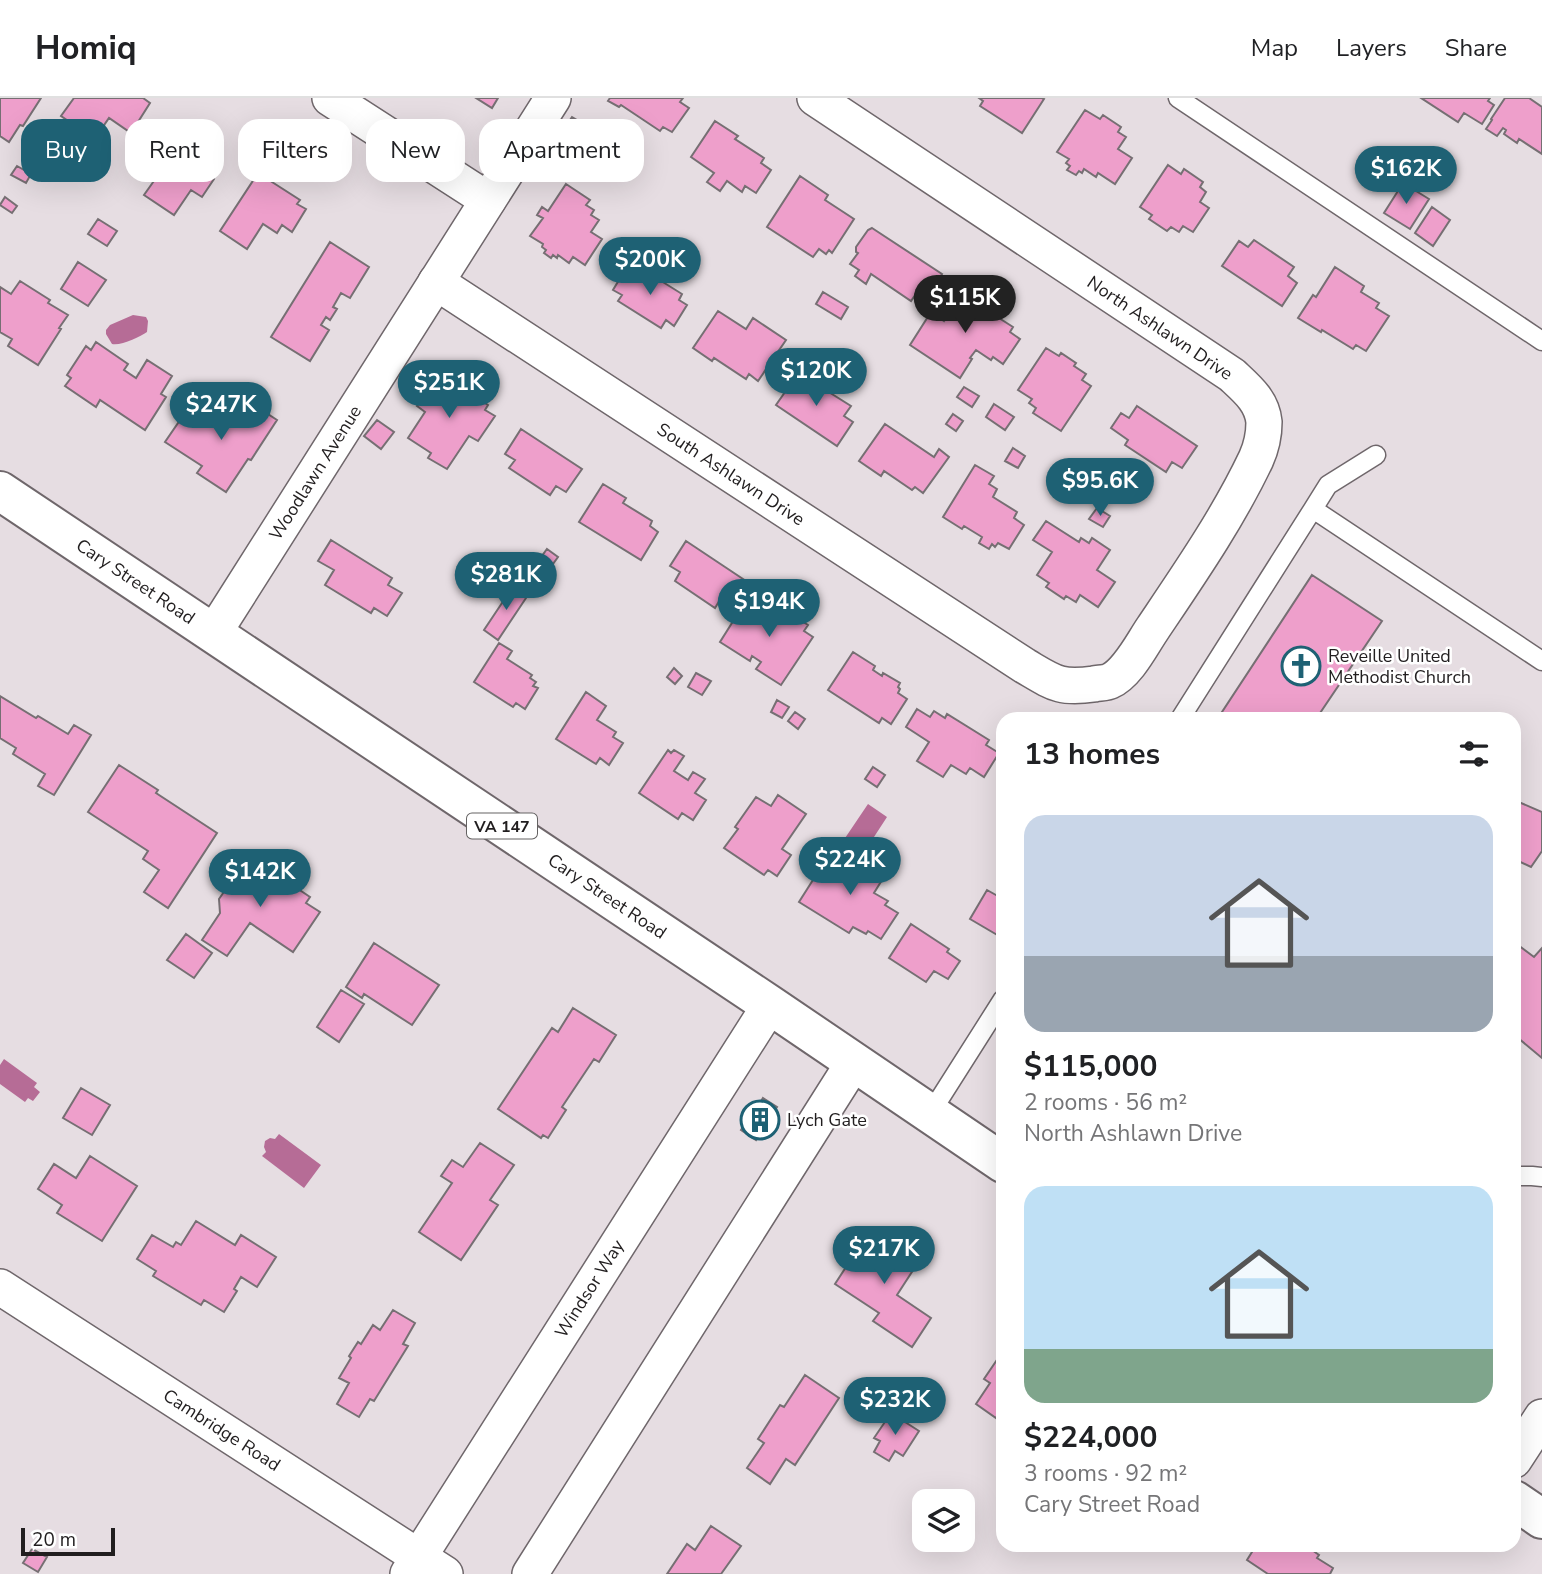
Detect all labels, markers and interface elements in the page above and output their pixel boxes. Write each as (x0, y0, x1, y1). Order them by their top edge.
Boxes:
text: Homiq (35, 26, 137, 71)
text: Map (1251, 32, 1298, 64)
text: Layers (1336, 32, 1407, 64)
text: Share (1445, 32, 1507, 64)
chip: Buy (21, 119, 111, 182)
chip: Rent (125, 119, 224, 182)
chip: Filters (238, 119, 352, 182)
chip: New (366, 119, 465, 182)
chip: Apartment (479, 119, 644, 182)
pin: $162K (1357, 146, 1455, 206)
text: $162K (1371, 153, 1441, 184)
pin: $200K (601, 238, 699, 297)
text: $200K (615, 244, 685, 275)
street label: North Ashlawn Drive (1083, 270, 1237, 386)
pin: $115K (916, 275, 1014, 335)
text: $115K (930, 282, 1000, 313)
pin: $120K (767, 348, 865, 408)
text: $120K (781, 355, 851, 386)
pin: $251K (400, 360, 498, 420)
text: $251K (414, 367, 484, 398)
pin: $247K (172, 382, 270, 442)
text: $247K (186, 389, 256, 420)
street label: Woodlawn Avenue (264, 401, 367, 545)
street label: South Ashlawn Drive (652, 417, 809, 531)
pin: $95.6K (1043, 458, 1157, 518)
text: $95.6K (1062, 465, 1138, 496)
street label: Cary Street Road (72, 533, 200, 630)
pin: $281K (457, 552, 555, 612)
text: $281K (471, 559, 541, 590)
pin: $194K (720, 580, 818, 639)
text: $194K (734, 586, 804, 617)
place label: Reveille United Methodist Church (1328, 644, 1471, 689)
church icon: Reveille United Methodist Church (1280, 645, 1322, 687)
text: 13 homes (1024, 734, 1160, 775)
icon: filters (1455, 735, 1493, 773)
road number: VA 147 (467, 814, 537, 838)
pin: $224K (801, 838, 899, 897)
text: $224K (815, 844, 885, 875)
street label: Cary Street Road (543, 848, 671, 945)
pin: $142K (211, 850, 309, 909)
text: $142K (225, 856, 295, 887)
icon: home (1196, 860, 1322, 986)
text: $115,000 (1024, 1046, 1157, 1087)
text: 2 rooms · 56 m² (1024, 1087, 1187, 1118)
building icon: Lych Gate (739, 1099, 781, 1141)
place label: Lych Gate (787, 1108, 867, 1132)
text: North Ashlawn Drive (1024, 1118, 1242, 1149)
pin: $217K (835, 1226, 933, 1286)
icon: home (1196, 1231, 1322, 1357)
text: $217K (849, 1233, 919, 1264)
street label: Windsor Way (549, 1234, 630, 1343)
pin: $232K (846, 1378, 944, 1437)
street label: Cambridge Road (159, 1383, 285, 1477)
text: $232K (860, 1384, 930, 1415)
text: $224,000 (1024, 1417, 1157, 1458)
text: 3 rooms · 92 m² (1024, 1458, 1187, 1489)
map controls (912, 1489, 975, 1552)
button: layers (912, 1489, 975, 1552)
text: Cary Street Road (1024, 1489, 1200, 1520)
scale bar (21, 1525, 116, 1557)
text: 20 m (32, 1527, 76, 1553)

